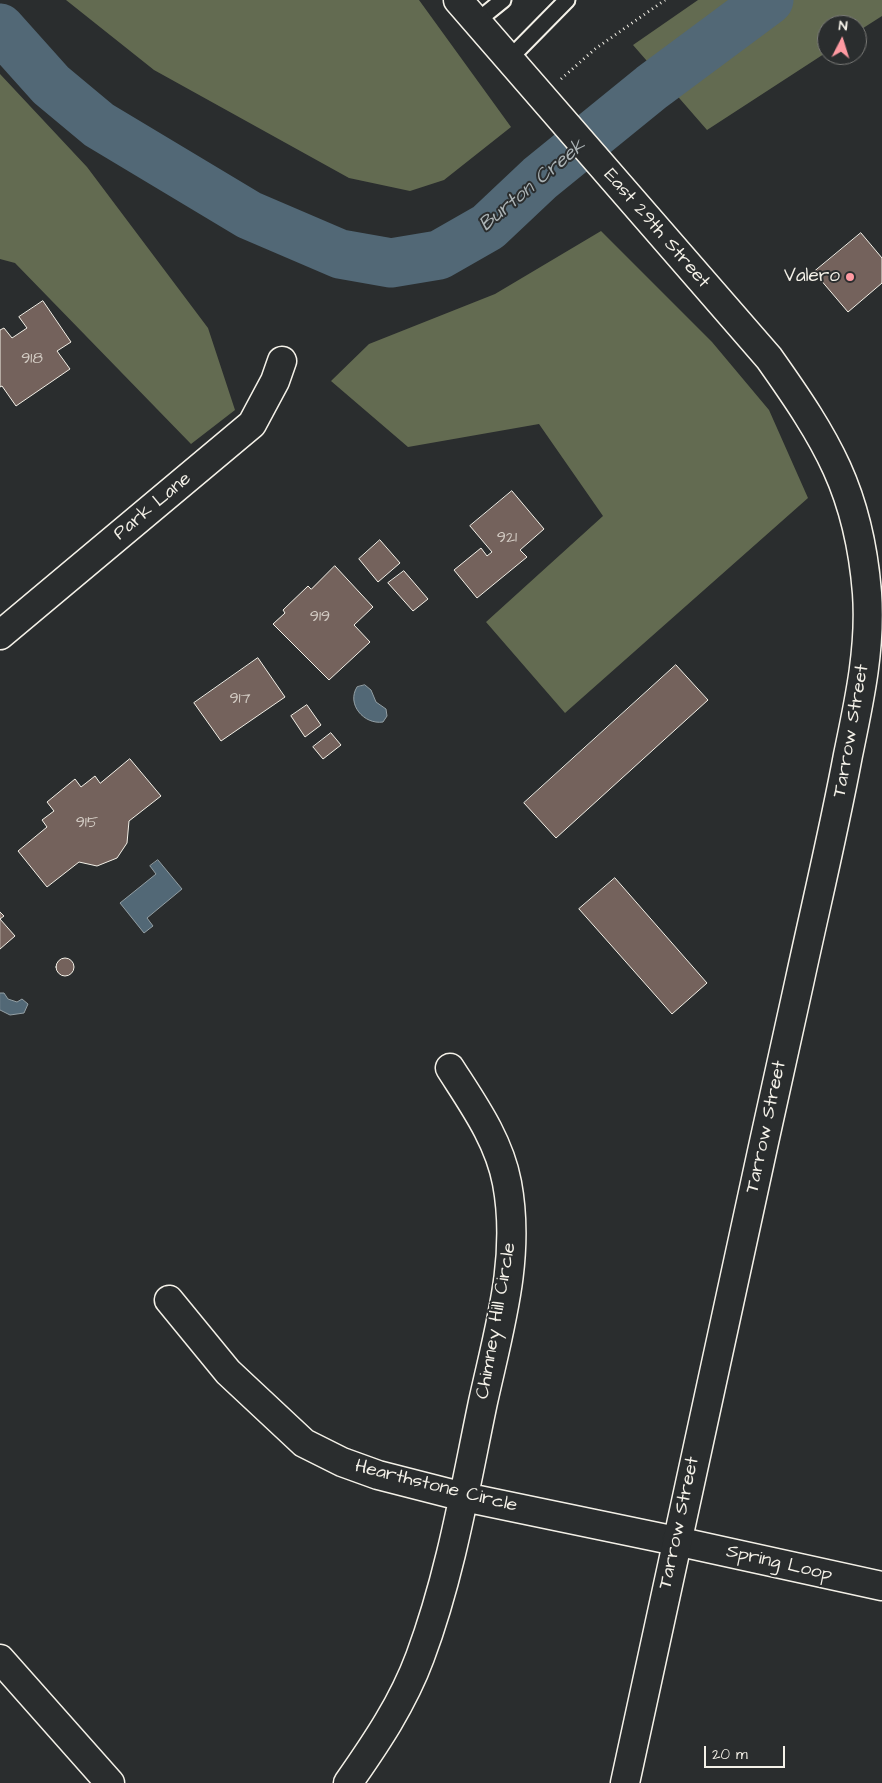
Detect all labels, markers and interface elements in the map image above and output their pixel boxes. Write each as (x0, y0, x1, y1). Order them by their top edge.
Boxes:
north arrow (817, 15, 867, 65)
text: N (838, 16, 848, 36)
water label: Burton Creek (475, 134, 591, 238)
street label: East 29th Street (598, 165, 714, 293)
place label: Valero (784, 266, 840, 288)
marker: Valero (844, 271, 856, 283)
house number: 918 (21, 350, 43, 370)
street label: Park Lane (110, 468, 196, 546)
house number: 921 (497, 529, 517, 549)
house number: 919 (310, 608, 330, 628)
street label: Tarrow Street (829, 663, 875, 799)
house number: 917 (230, 690, 250, 710)
house number: 915 (76, 814, 98, 834)
street label: Tarrow Street (742, 1059, 792, 1195)
street label: Chimney Hill Circle (472, 1241, 522, 1401)
street label: Tarrow Street (655, 1455, 705, 1591)
street label: Hearthstone Circle (353, 1456, 519, 1518)
street label: Spring Loop (724, 1541, 834, 1587)
scale bar (707, 1736, 788, 1768)
text: 20 m (712, 1744, 748, 1765)

